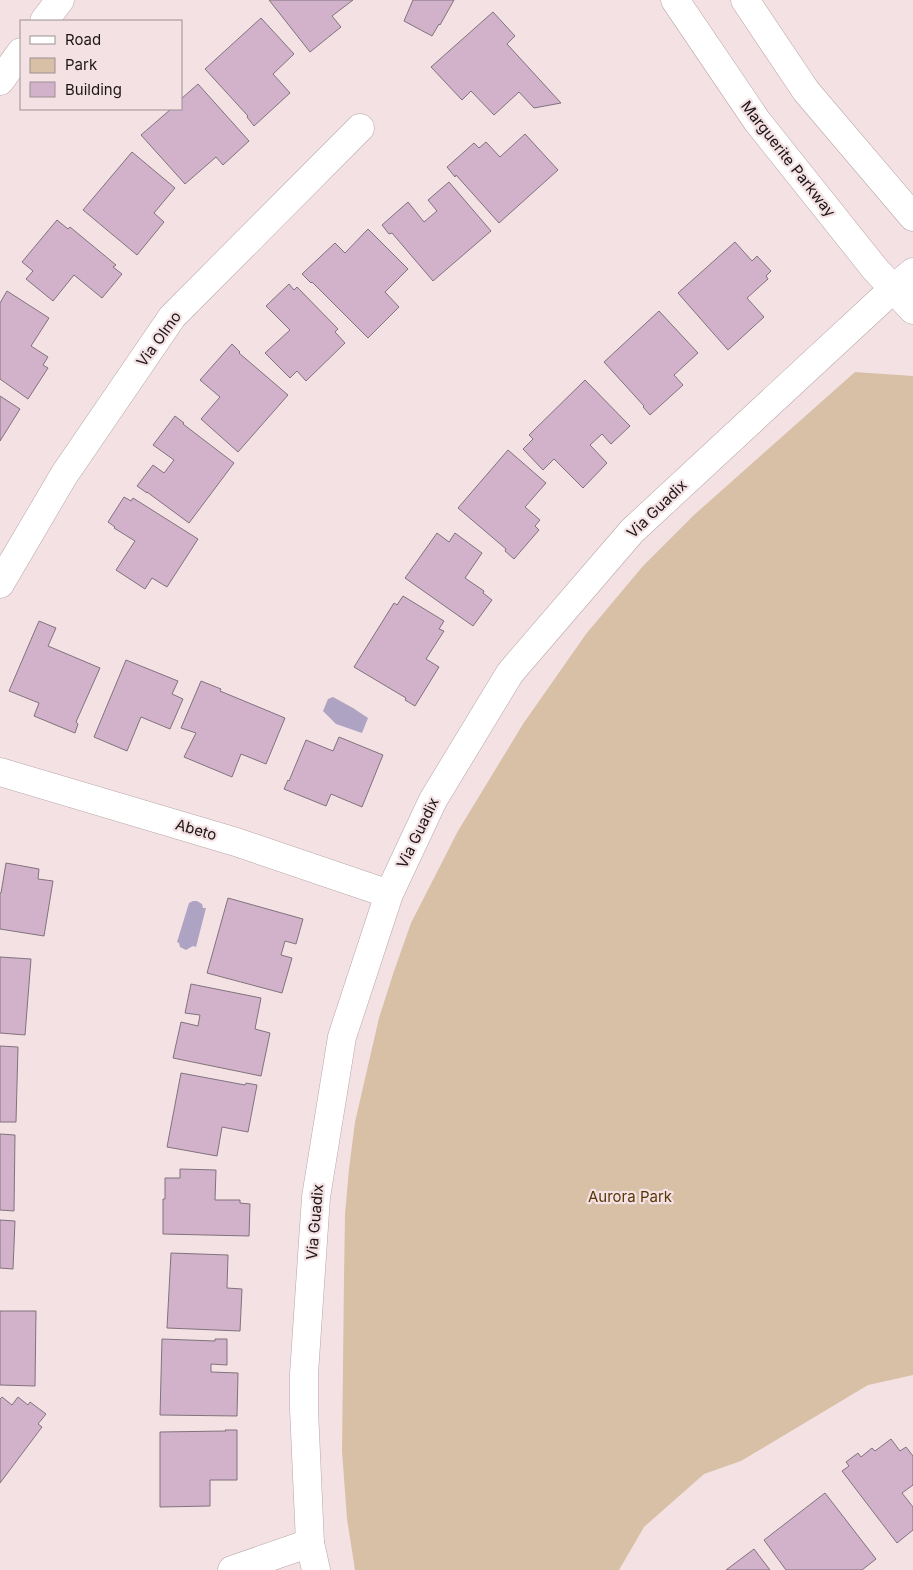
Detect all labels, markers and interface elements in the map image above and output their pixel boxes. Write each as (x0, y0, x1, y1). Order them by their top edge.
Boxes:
legend (20, 20, 182, 110)
text: Road (65, 30, 101, 49)
text: Park (65, 55, 98, 74)
text: Building (65, 80, 122, 99)
street label: Marguerite Parkway (737, 97, 840, 221)
street label: Via Olmo (132, 307, 185, 370)
street label: Via Guadix (623, 475, 691, 542)
street label: Via Guadix (392, 794, 443, 871)
street label: Abeto (173, 815, 219, 844)
street label: Via Guadix (302, 1183, 327, 1261)
park label: Aurora Park (588, 1187, 673, 1206)

